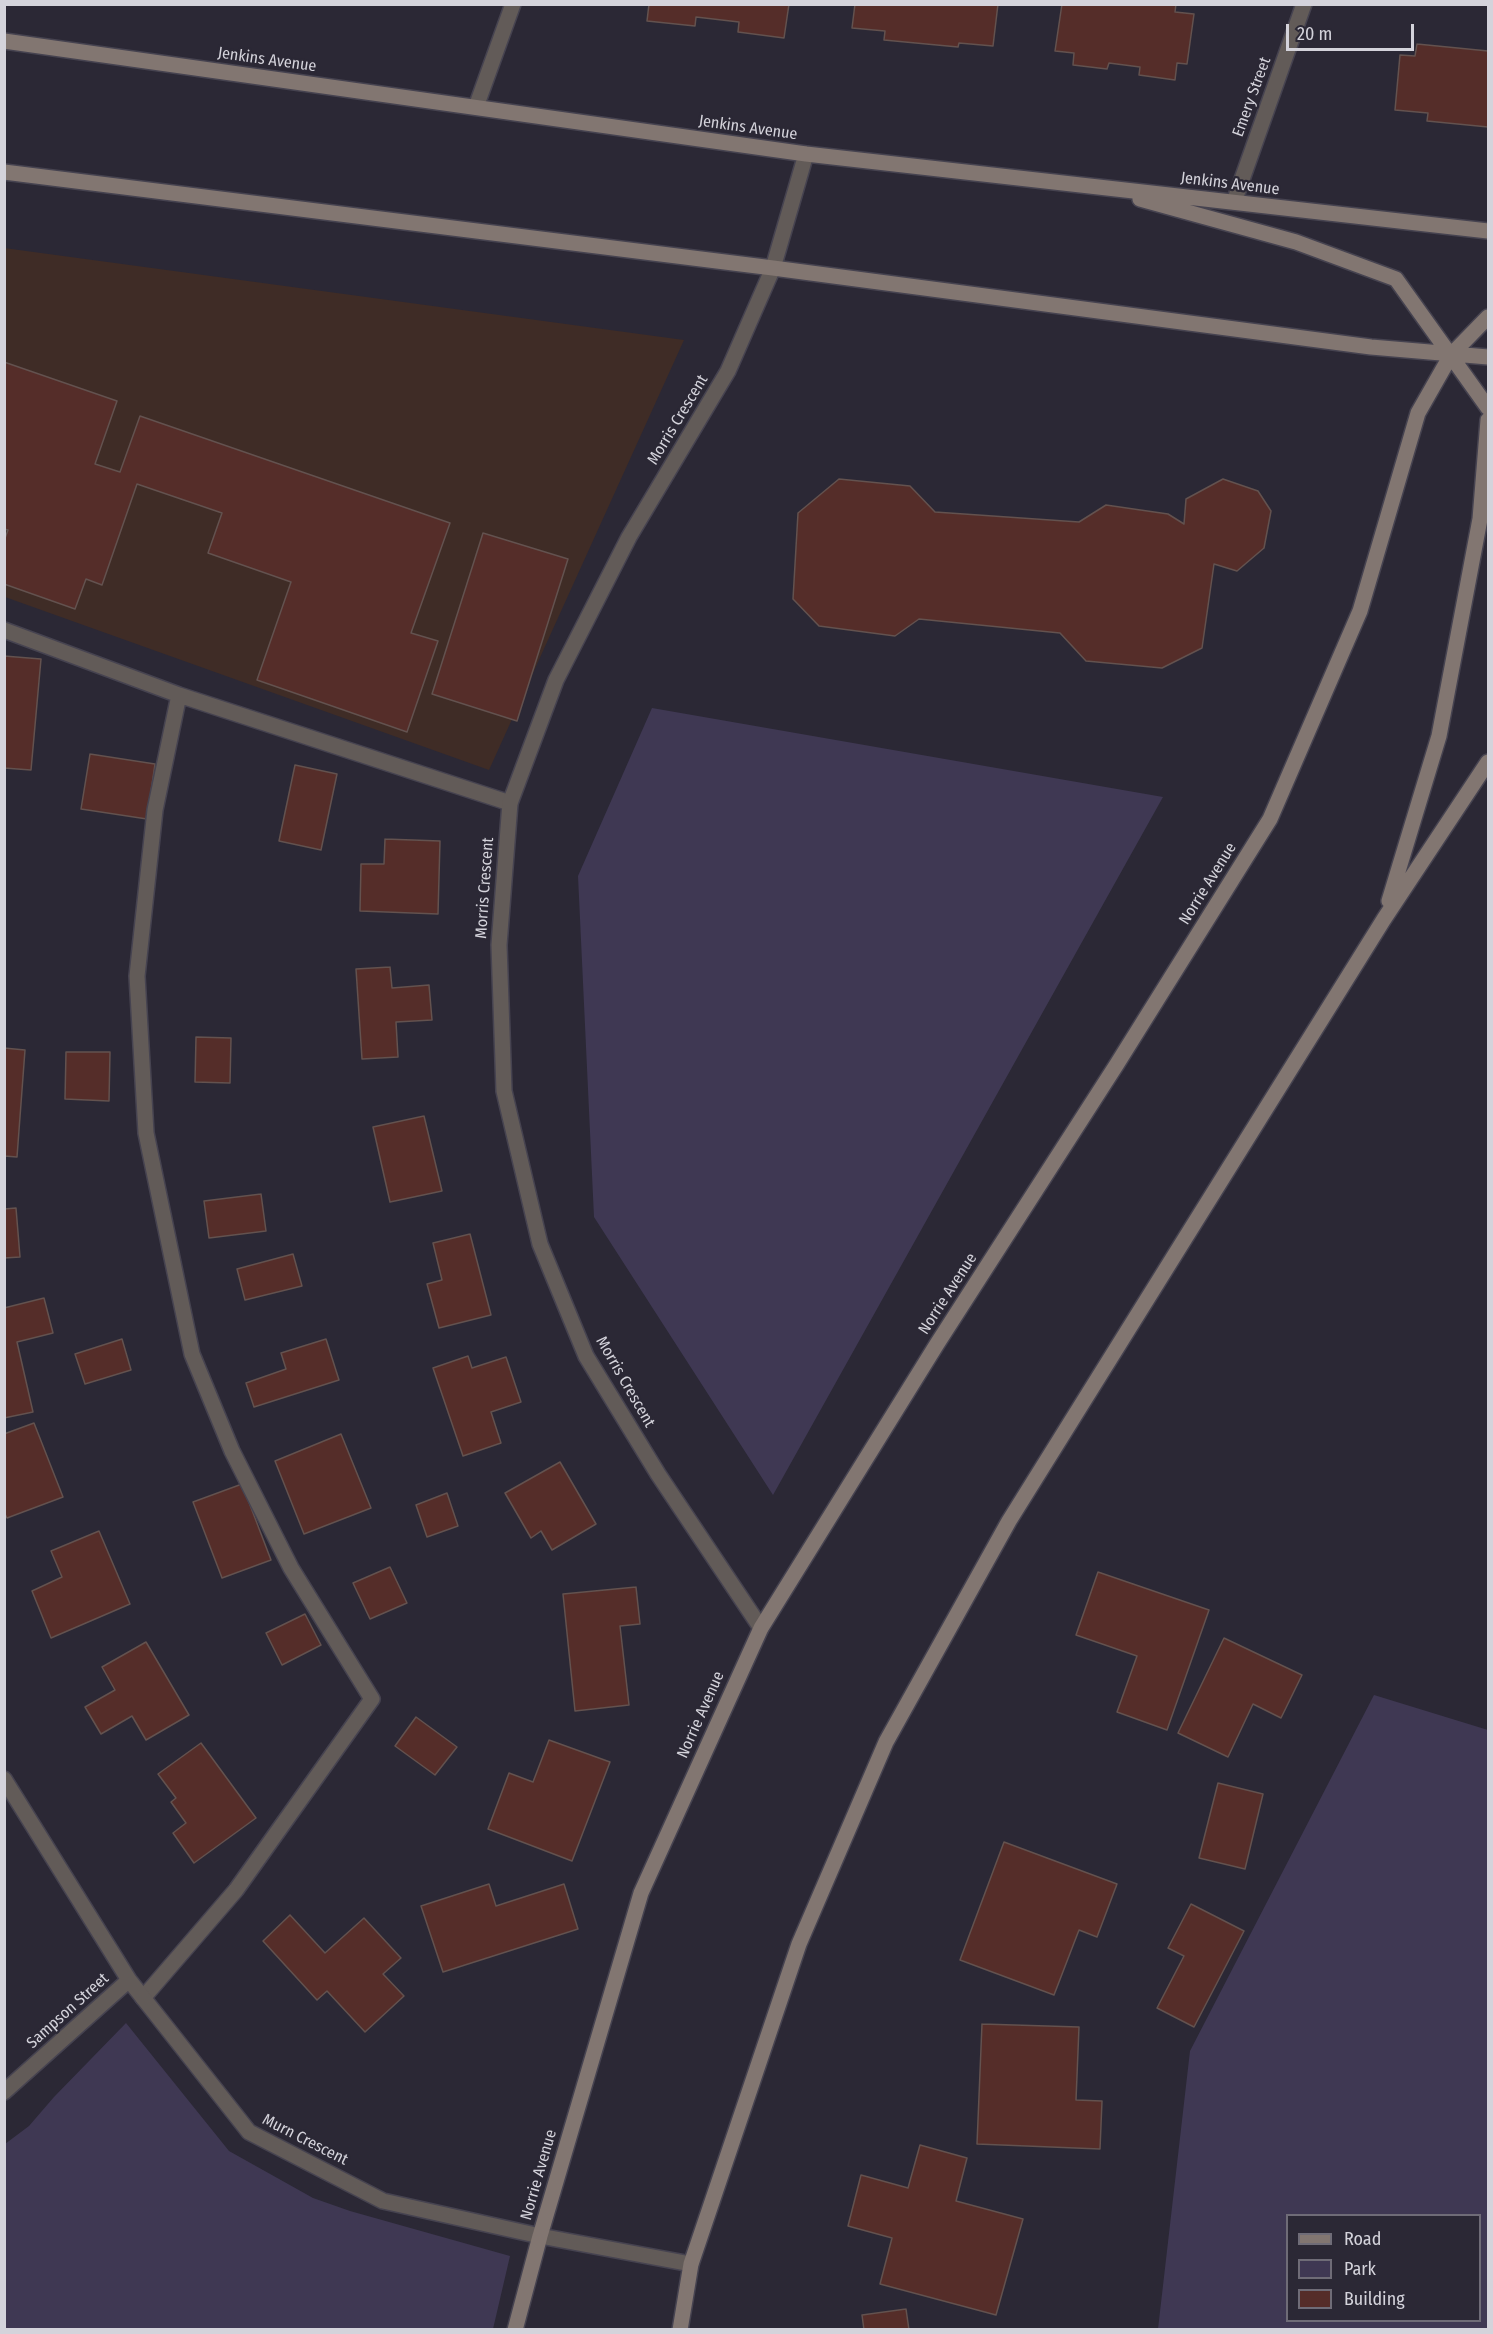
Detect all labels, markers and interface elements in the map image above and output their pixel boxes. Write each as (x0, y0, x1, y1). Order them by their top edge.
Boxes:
scale bar (1289, 12, 1416, 50)
text: 20 m (1297, 23, 1332, 45)
street label: Jenkins Avenue (216, 44, 318, 76)
street label: Emery Street (1229, 55, 1275, 139)
street label: Jenkins Avenue (697, 112, 799, 144)
street label: Jenkins Avenue (1180, 168, 1280, 200)
street label: Morris Crescent (644, 372, 712, 468)
street label: Morris Crescent (472, 837, 498, 939)
street label: Norrie Avenue (1175, 839, 1241, 929)
street label: Norrie Avenue (915, 1250, 981, 1338)
street label: Morris Crescent (591, 1333, 659, 1431)
street label: Norrie Avenue (673, 1669, 729, 1761)
street label: Sampson Street (23, 1969, 113, 2053)
street label: Murn Crescent (259, 2110, 351, 2170)
street label: Norrie Avenue (517, 2128, 561, 2222)
legend (1286, 2214, 1481, 2322)
text: Road (1344, 2228, 1381, 2250)
text: Park (1344, 2258, 1376, 2280)
text: Building (1344, 2288, 1405, 2310)

